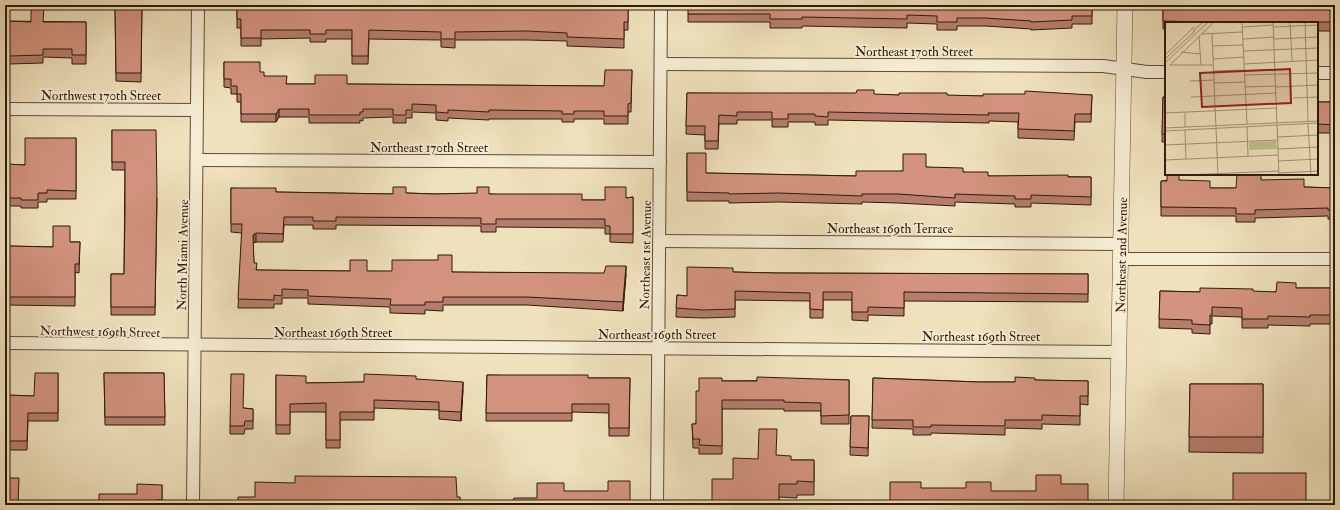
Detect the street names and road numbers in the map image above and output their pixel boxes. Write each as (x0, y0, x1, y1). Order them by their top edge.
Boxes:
street label: Northeast 170th Street (855, 44, 973, 60)
street label: Northwest 170th Street (41, 88, 161, 104)
street label: Northeast 170th Street (370, 140, 488, 156)
street label: Northeast 2nd Avenue (1113, 196, 1131, 313)
street label: North Miami Avenue (174, 199, 192, 311)
street label: Northeast 1st Avenue (637, 200, 655, 310)
street label: Northeast 169th Terrace (827, 221, 954, 237)
street label: Northwest 169th Street (39, 323, 161, 341)
street label: Northeast 169th Street (274, 325, 392, 341)
street label: Northeast 169th Street (598, 327, 716, 343)
street label: Northeast 169th Street (922, 329, 1040, 345)

